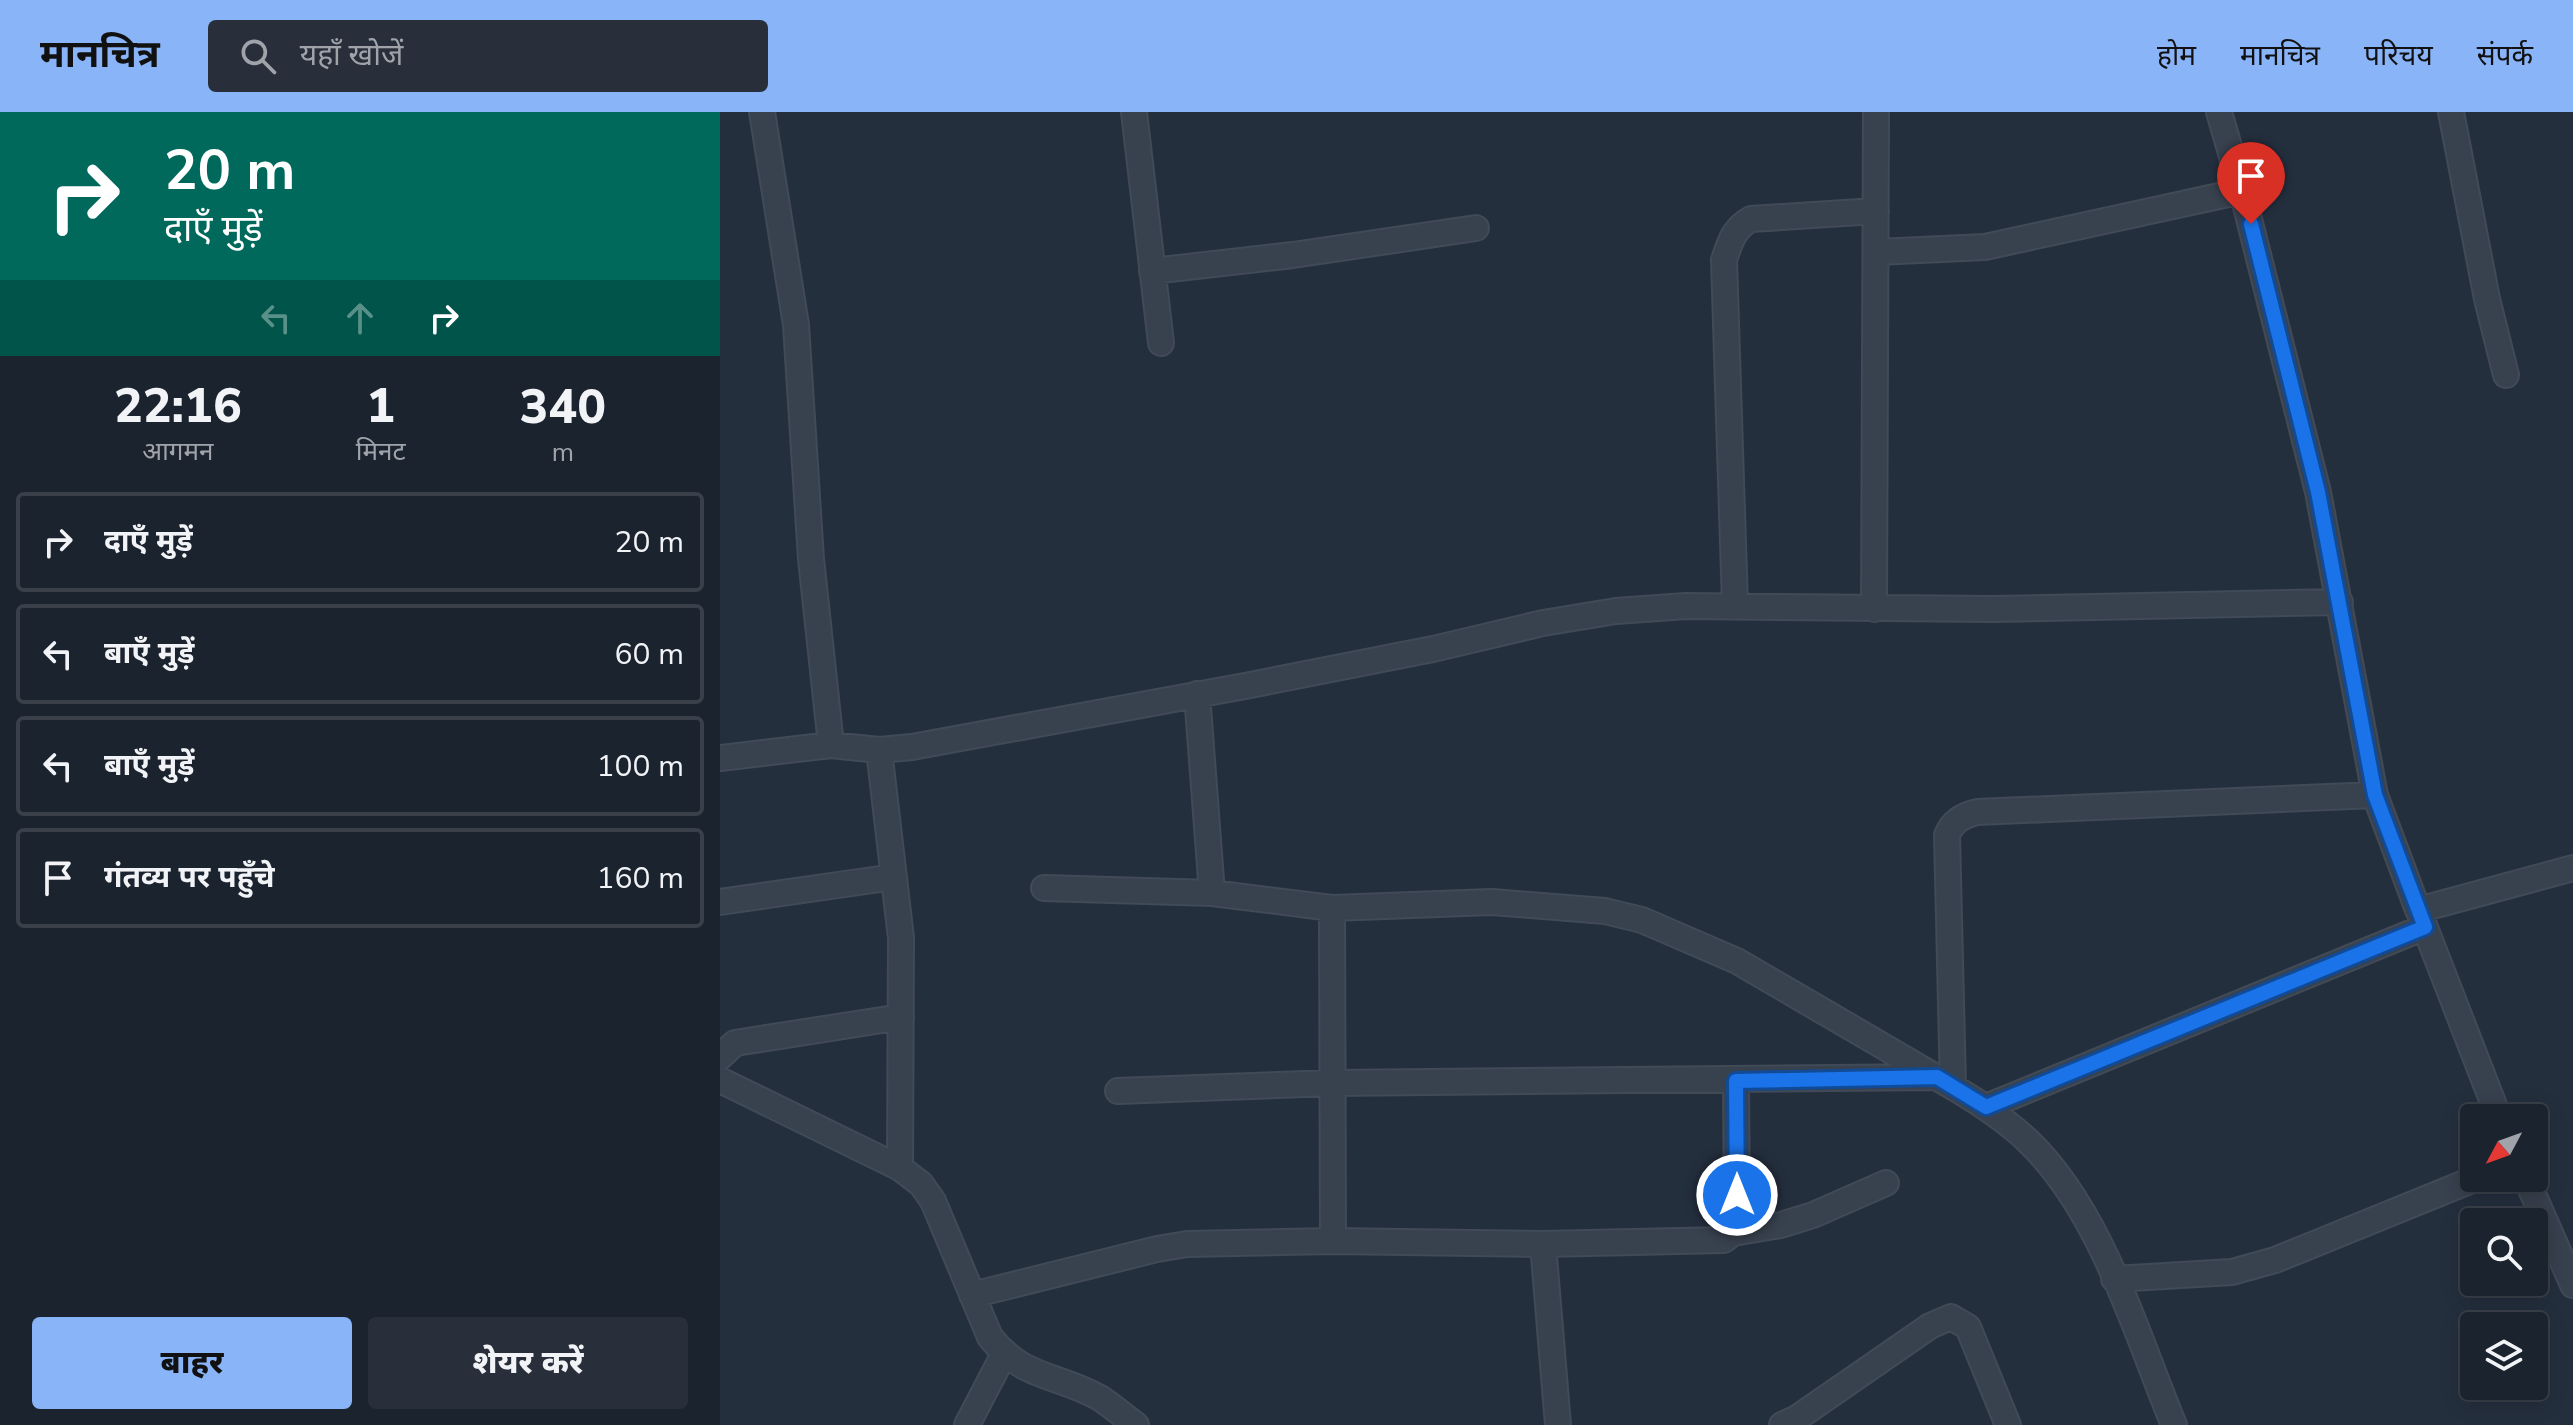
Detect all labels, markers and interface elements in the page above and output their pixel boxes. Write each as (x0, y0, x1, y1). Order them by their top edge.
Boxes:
search box (208, 20, 768, 92)
text: मानचित्र (40, 29, 160, 80)
icon: search (236, 34, 280, 78)
text: यहाँ खोजें (300, 35, 403, 76)
text: होम (2157, 37, 2196, 75)
text: मानचित्र (2240, 37, 2320, 75)
text: परिचय (2364, 37, 2433, 75)
text: संपर्क (2477, 37, 2533, 75)
text: 20 m (164, 132, 295, 209)
pin (2217, 142, 2285, 224)
icon: right (32, 144, 136, 248)
icon: arrive (2229, 154, 2273, 198)
text: दाएँ मुड़ें (164, 205, 262, 254)
icon: left (254, 296, 298, 340)
icon: ahead (338, 296, 382, 340)
icon: right (422, 296, 466, 340)
text: 22:16 (114, 373, 242, 439)
text: 1 (366, 373, 395, 439)
text: 340 (520, 374, 606, 440)
text: आगमन (142, 434, 213, 469)
text: मिनट (356, 434, 406, 469)
text: m (552, 435, 574, 470)
icon: right (36, 520, 80, 564)
text: दाएँ मुड़ें (104, 521, 193, 562)
text: 20 m (615, 522, 684, 563)
icon: left (36, 632, 80, 676)
text: बाएँ मुड़ें (104, 633, 194, 674)
text: 60 m (615, 634, 684, 675)
icon: left (36, 744, 80, 788)
text: बाएँ मुड़ें (104, 745, 194, 786)
text: 100 m (597, 746, 684, 787)
icon: arrive (36, 856, 80, 900)
text: गंतव्य पर पहुँचे (104, 857, 274, 898)
text: 160 m (597, 858, 684, 899)
north arrow (2460, 1104, 2548, 1192)
map controls (2460, 1104, 2548, 1400)
position arrow (1695, 1153, 1779, 1237)
button: search (2460, 1208, 2548, 1296)
button: layers (2460, 1312, 2548, 1400)
button: बाहर (32, 1317, 352, 1409)
button: शेयर करें (368, 1317, 688, 1409)

